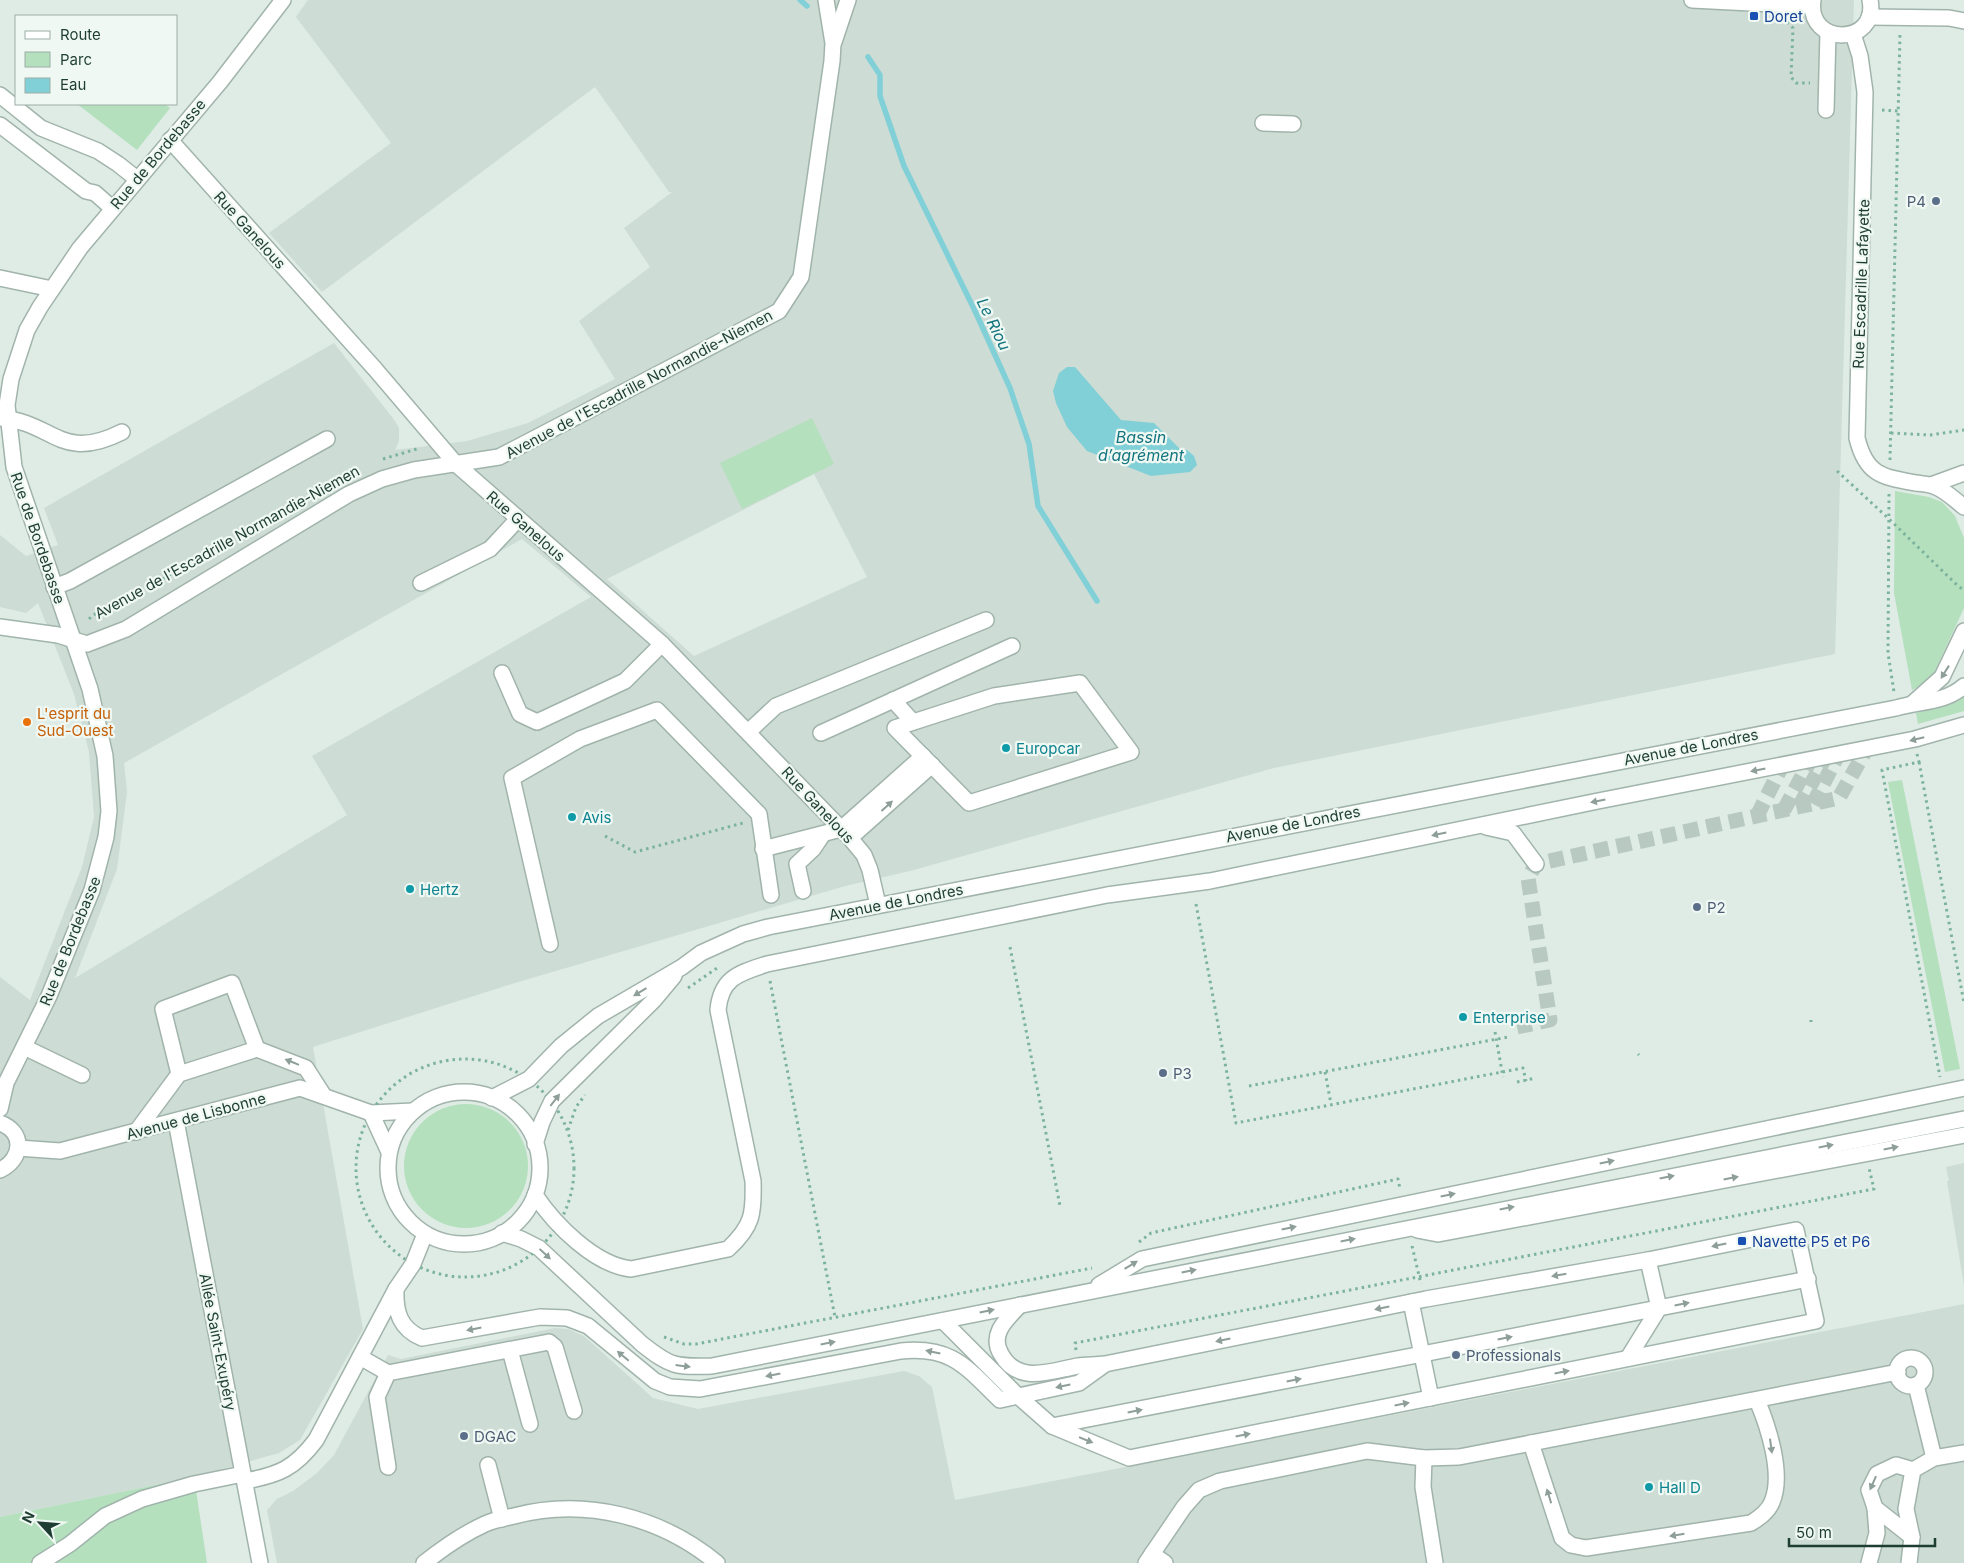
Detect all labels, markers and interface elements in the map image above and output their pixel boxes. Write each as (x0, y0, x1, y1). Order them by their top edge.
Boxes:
place label: Doret (1764, 7, 1803, 26)
marker: Doret (1748, 10, 1760, 22)
legend (15, 15, 178, 105)
text: Route (60, 25, 101, 44)
text: Parc (60, 50, 92, 69)
text: Eau (60, 75, 86, 94)
street label: Rue de Bordebasse (106, 95, 210, 213)
street label: Rue Ganelous (210, 187, 290, 273)
place label: P4 (1907, 192, 1926, 211)
marker: P4 (1930, 195, 1942, 207)
street label: Rue Escadrille Lafayette (1849, 199, 1873, 369)
water label: Le Riou (973, 294, 1015, 354)
street label: Avenue de l'Escadrille Normandie-Niemen (502, 305, 776, 463)
water label: Bassin d’agrément (1098, 427, 1185, 465)
street label: Avenue de l'Escadrille Normandie-Niemen (91, 461, 363, 623)
street label: Rue de Bordebasse (7, 470, 69, 606)
street label: Rue Ganelous (483, 487, 569, 565)
one-way arrow (1940, 665, 1949, 678)
place label: L'esprit du Sud-Ouest (37, 704, 114, 740)
marker: L'esprit du Sud-Ouest (21, 716, 33, 728)
street label: Avenue de Londres (1622, 725, 1760, 769)
one-way arrow (1910, 735, 1925, 743)
place label: Europcar (1016, 739, 1081, 758)
marker: Europcar (1000, 742, 1012, 754)
street label: Rue Ganelous (778, 763, 858, 847)
one-way arrow (1749, 766, 1765, 774)
one-way arrow (1591, 797, 1606, 805)
one-way arrow (880, 800, 892, 812)
street label: Avenue de Londres (1224, 802, 1362, 846)
place label: Avis (582, 808, 611, 827)
marker: Avis (566, 811, 578, 823)
one-way arrow (1431, 830, 1447, 838)
street label: Rue de Bordebasse (35, 873, 105, 1009)
place label: Hertz (420, 880, 459, 899)
street label: Avenue de Londres (827, 880, 965, 924)
marker: Hertz (404, 883, 416, 895)
place label: P2 (1707, 898, 1726, 917)
marker: P2 (1691, 901, 1703, 913)
one-way arrow (633, 987, 647, 996)
place label: Enterprise (1473, 1008, 1546, 1027)
marker: Enterprise (1457, 1011, 1469, 1023)
one-way arrow (285, 1058, 299, 1066)
place label: P3 (1173, 1064, 1192, 1083)
marker: P3 (1157, 1067, 1169, 1079)
street label: Avenue de Lisbonne (124, 1088, 268, 1144)
one-way arrow (550, 1093, 560, 1107)
one-way arrow (1819, 1142, 1834, 1150)
one-way arrow (1883, 1144, 1899, 1152)
one-way arrow (1599, 1157, 1615, 1165)
one-way arrow (1659, 1173, 1675, 1181)
one-way arrow (1723, 1174, 1739, 1182)
one-way arrow (1440, 1190, 1456, 1198)
one-way arrow (1500, 1204, 1516, 1212)
one-way arrow (1281, 1224, 1296, 1232)
place label: Navette P5 et P6 (1752, 1232, 1870, 1251)
one-way arrow (1341, 1235, 1357, 1243)
marker: Navette P5 et P6 (1736, 1235, 1748, 1247)
one-way arrow (1711, 1242, 1727, 1250)
one-way arrow (539, 1248, 551, 1260)
one-way arrow (1125, 1261, 1138, 1270)
one-way arrow (1181, 1267, 1196, 1275)
street label: Allée Saint-Exupéry (195, 1272, 241, 1413)
one-way arrow (1551, 1272, 1567, 1280)
one-way arrow (1674, 1300, 1689, 1308)
one-way arrow (1374, 1304, 1390, 1312)
one-way arrow (980, 1307, 996, 1315)
one-way arrow (466, 1325, 481, 1333)
one-way arrow (1498, 1334, 1514, 1342)
one-way arrow (1215, 1336, 1231, 1344)
one-way arrow (821, 1339, 836, 1347)
place label: Professionals (1466, 1346, 1561, 1365)
one-way arrow (926, 1348, 941, 1356)
marker: Professionals (1450, 1349, 1462, 1361)
one-way arrow (616, 1350, 629, 1361)
one-way arrow (676, 1362, 692, 1370)
one-way arrow (1554, 1367, 1570, 1375)
one-way arrow (765, 1372, 781, 1380)
one-way arrow (1287, 1376, 1302, 1384)
one-way arrow (1056, 1382, 1071, 1390)
one-way arrow (1395, 1399, 1411, 1407)
one-way arrow (1127, 1406, 1143, 1414)
place label: DGAC (474, 1427, 517, 1446)
marker: DGAC (458, 1430, 470, 1442)
one-way arrow (1235, 1431, 1251, 1439)
one-way arrow (1079, 1437, 1093, 1445)
one-way arrow (1768, 1438, 1776, 1454)
one-way arrow (1868, 1475, 1877, 1490)
place label: Hall D (1659, 1478, 1701, 1497)
marker: Hall D (1643, 1481, 1655, 1493)
one-way arrow (1544, 1489, 1552, 1504)
north arrow (15, 1498, 65, 1548)
text: N (18, 1509, 38, 1526)
scale bar (1789, 1516, 1935, 1548)
text: 50 m (1796, 1523, 1832, 1542)
one-way arrow (1668, 1531, 1684, 1539)

